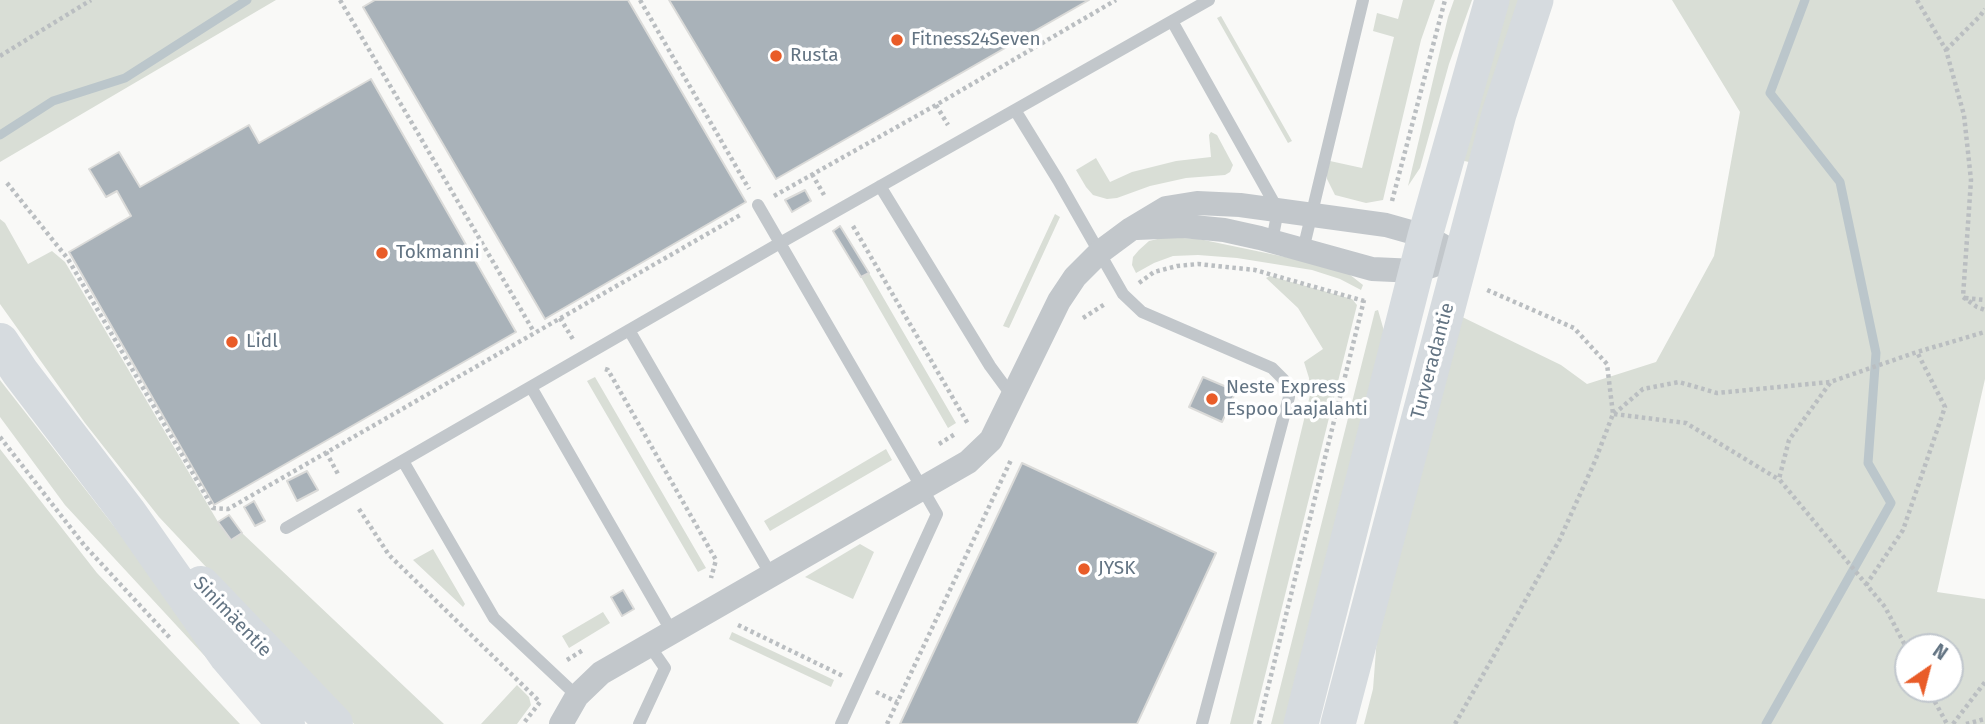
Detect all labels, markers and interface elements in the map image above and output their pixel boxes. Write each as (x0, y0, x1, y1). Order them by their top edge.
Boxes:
place label: Fitness24Seven (911, 29, 1041, 51)
marker: Fitness24Seven (889, 32, 905, 48)
place label: Rusta (790, 45, 838, 67)
marker: Rusta (768, 48, 784, 64)
place label: Tokmanni (396, 242, 480, 264)
marker: Tokmanni (374, 245, 390, 261)
street label: Turveradantie (1407, 300, 1459, 422)
place label: Lidl (246, 331, 278, 353)
marker: Lidl (224, 334, 240, 350)
place label: Neste Express Espoo Laajalahti (1226, 377, 1368, 421)
marker: Neste Express Espoo Laajalahti (1204, 391, 1220, 407)
place label: JYSK (1098, 558, 1135, 580)
marker: JYSK (1076, 561, 1092, 577)
street label: Sinimäentie (188, 572, 276, 662)
north arrow (1894, 633, 1964, 703)
text: N (1928, 639, 1952, 665)

